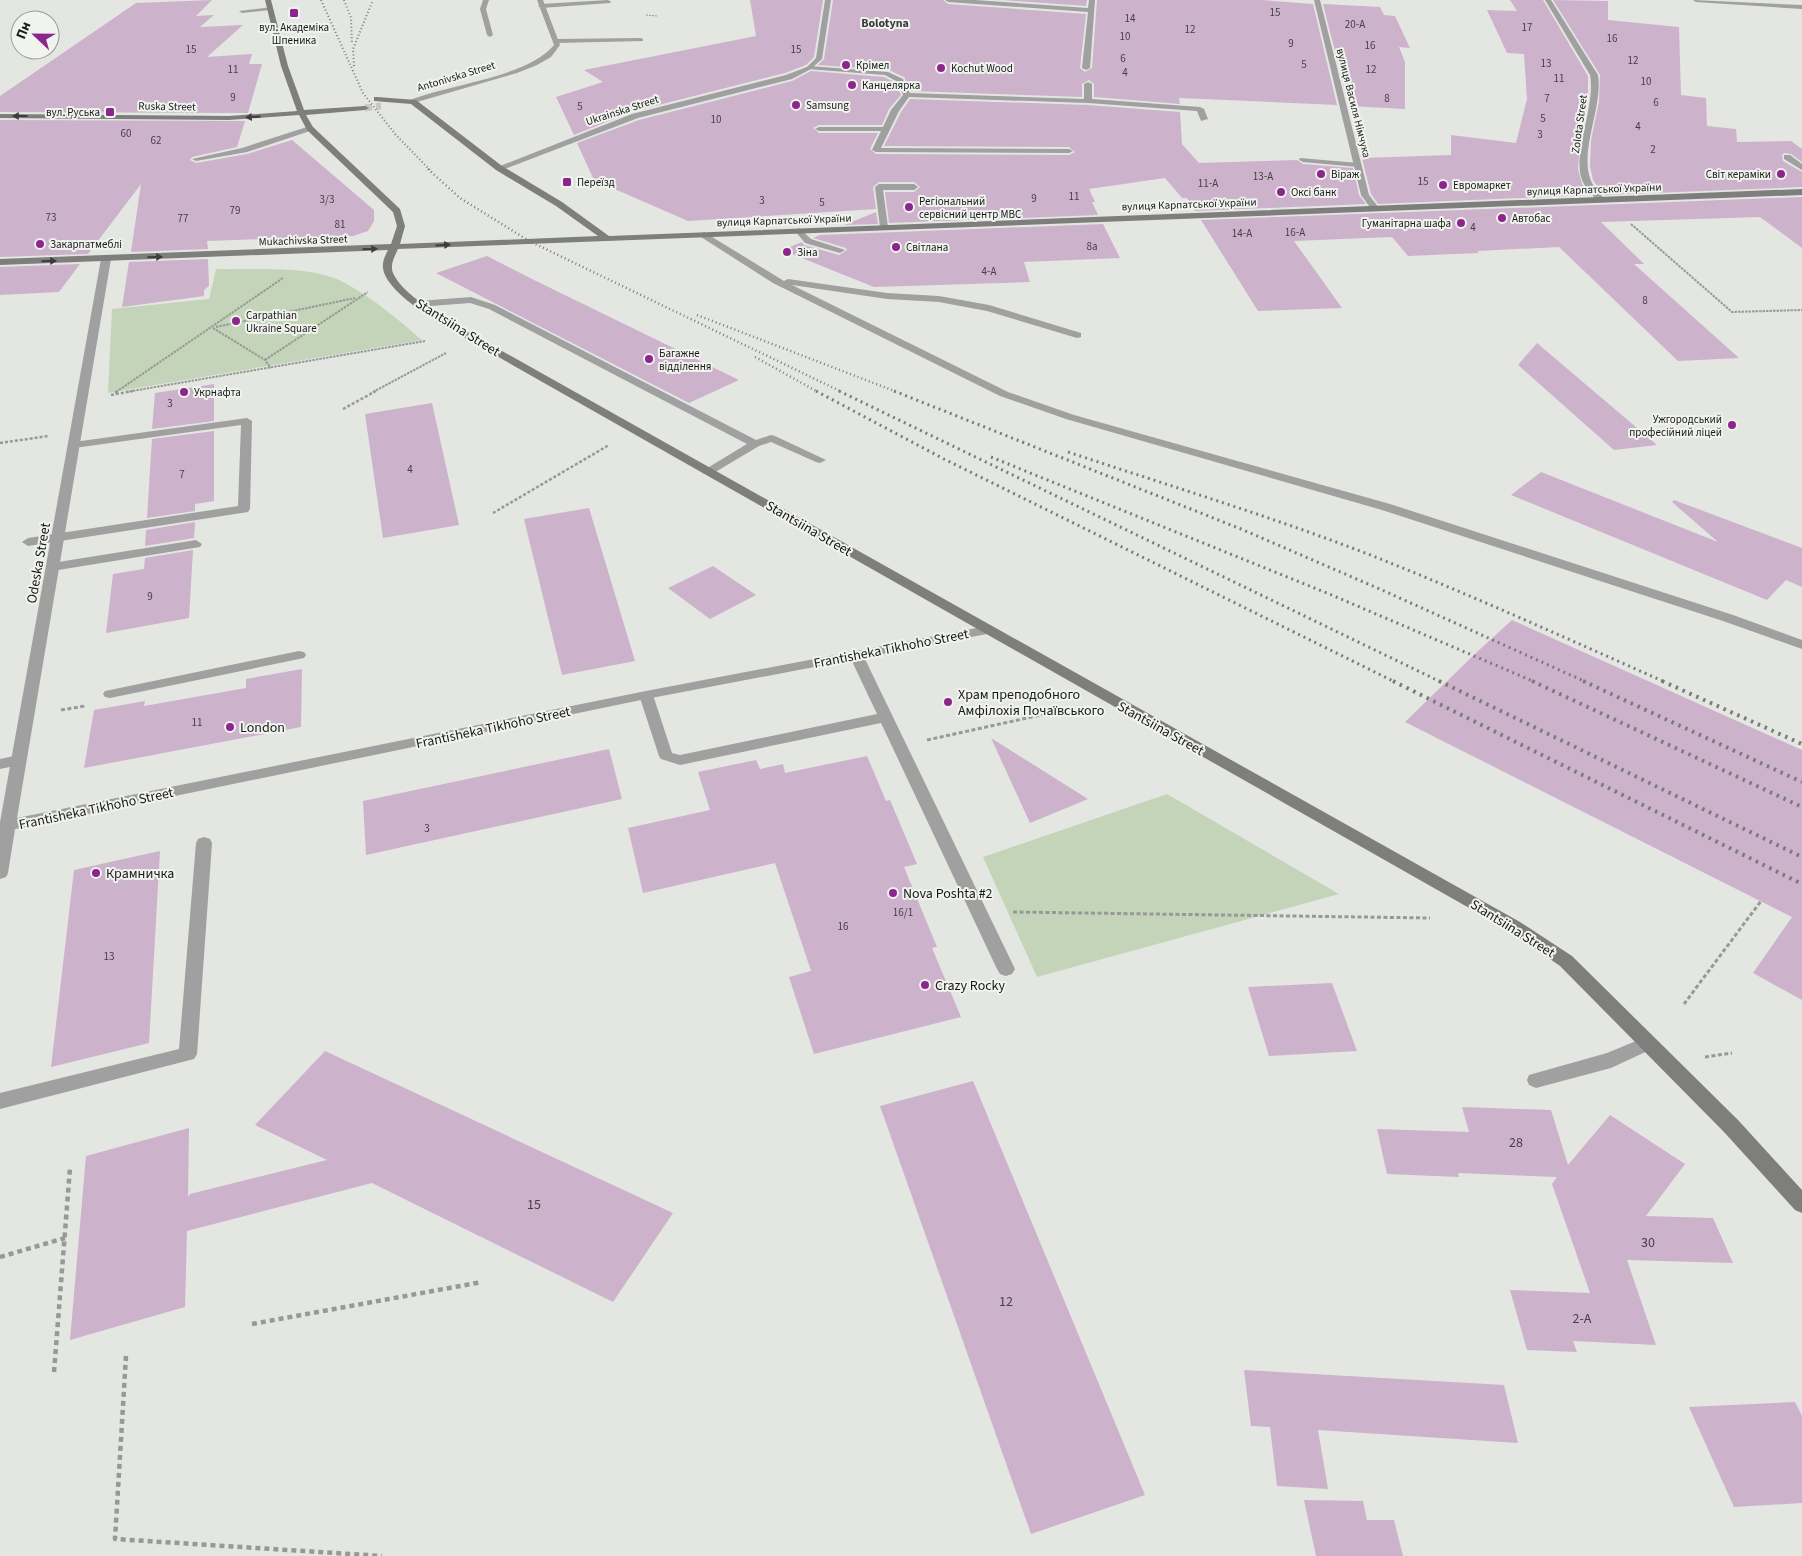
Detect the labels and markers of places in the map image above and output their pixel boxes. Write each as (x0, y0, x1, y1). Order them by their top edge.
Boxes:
marker: вул. Академіка Шпеника (288, 7, 300, 19)
place label: вул. Академіка Шпеника (259, 20, 329, 48)
place label: Крімел (856, 58, 889, 73)
marker: Крімел (840, 59, 852, 71)
place label: Kochut Wood (951, 61, 1013, 76)
marker: Kochut Wood (935, 62, 947, 74)
place label: Канцелярка (862, 78, 920, 93)
marker: Канцелярка (846, 79, 858, 91)
place label: Samsung (806, 98, 849, 113)
marker: Samsung (790, 99, 802, 111)
place label: вул. Руська (46, 105, 100, 120)
marker: вул. Руська (104, 106, 116, 118)
place label: Віраж (1331, 167, 1360, 182)
place label: Світ кераміки (1706, 167, 1771, 182)
marker: Віраж (1315, 168, 1327, 180)
marker: Світ кераміки (1775, 168, 1787, 180)
place label: Переїзд (577, 175, 615, 190)
marker: Переїзд (561, 176, 573, 188)
place label: Евромаркет (1453, 178, 1511, 193)
marker: Евромаркет (1437, 179, 1449, 191)
place label: Оксі банк (1291, 185, 1337, 200)
marker: Оксі банк (1275, 186, 1287, 198)
place label: Регіональний сервісний центр МВС (919, 194, 1021, 222)
marker: Регіональний сервісний центр МВС (903, 201, 915, 213)
place label: Автобас (1512, 211, 1551, 226)
marker: Автобас (1496, 212, 1508, 224)
place label: Гуманітарна шафа (1362, 216, 1451, 231)
marker: Гуманітарна шафа (1455, 217, 1467, 229)
place label: Закарпатмеблі (50, 237, 122, 252)
marker: Закарпатмеблі (34, 238, 46, 250)
place label: Світлана (906, 240, 948, 255)
marker: Світлана (890, 241, 902, 253)
place label: Зіна (797, 245, 817, 260)
marker: Зіна (781, 246, 793, 258)
place label: Carpathian Ukraine Square (246, 308, 317, 336)
marker: Carpathian Ukraine Square (230, 315, 242, 327)
place label: Багажне відділення (659, 346, 712, 374)
marker: Багажне відділення (643, 353, 655, 365)
place label: Укрнафта (194, 385, 241, 400)
marker: Укрнафта (178, 386, 190, 398)
place label: Ужгородський професійний ліцей (1629, 412, 1722, 440)
marker: Ужгородський професійний ліцей (1726, 419, 1738, 431)
place label: Храм преподобного Амфілохія Почаївського (958, 685, 1104, 721)
marker: Храм преподобного Амфілохія Почаївського (942, 696, 954, 708)
place label: London (240, 718, 285, 738)
marker: London (224, 721, 236, 733)
place label: Крамничка (106, 864, 174, 884)
marker: Крамничка (90, 867, 102, 879)
place label: Nova Poshta #2 (903, 884, 993, 904)
marker: Nova Poshta #2 (887, 887, 899, 899)
place label: Crazy Rocky (935, 976, 1006, 996)
marker: Crazy Rocky (919, 979, 931, 991)

